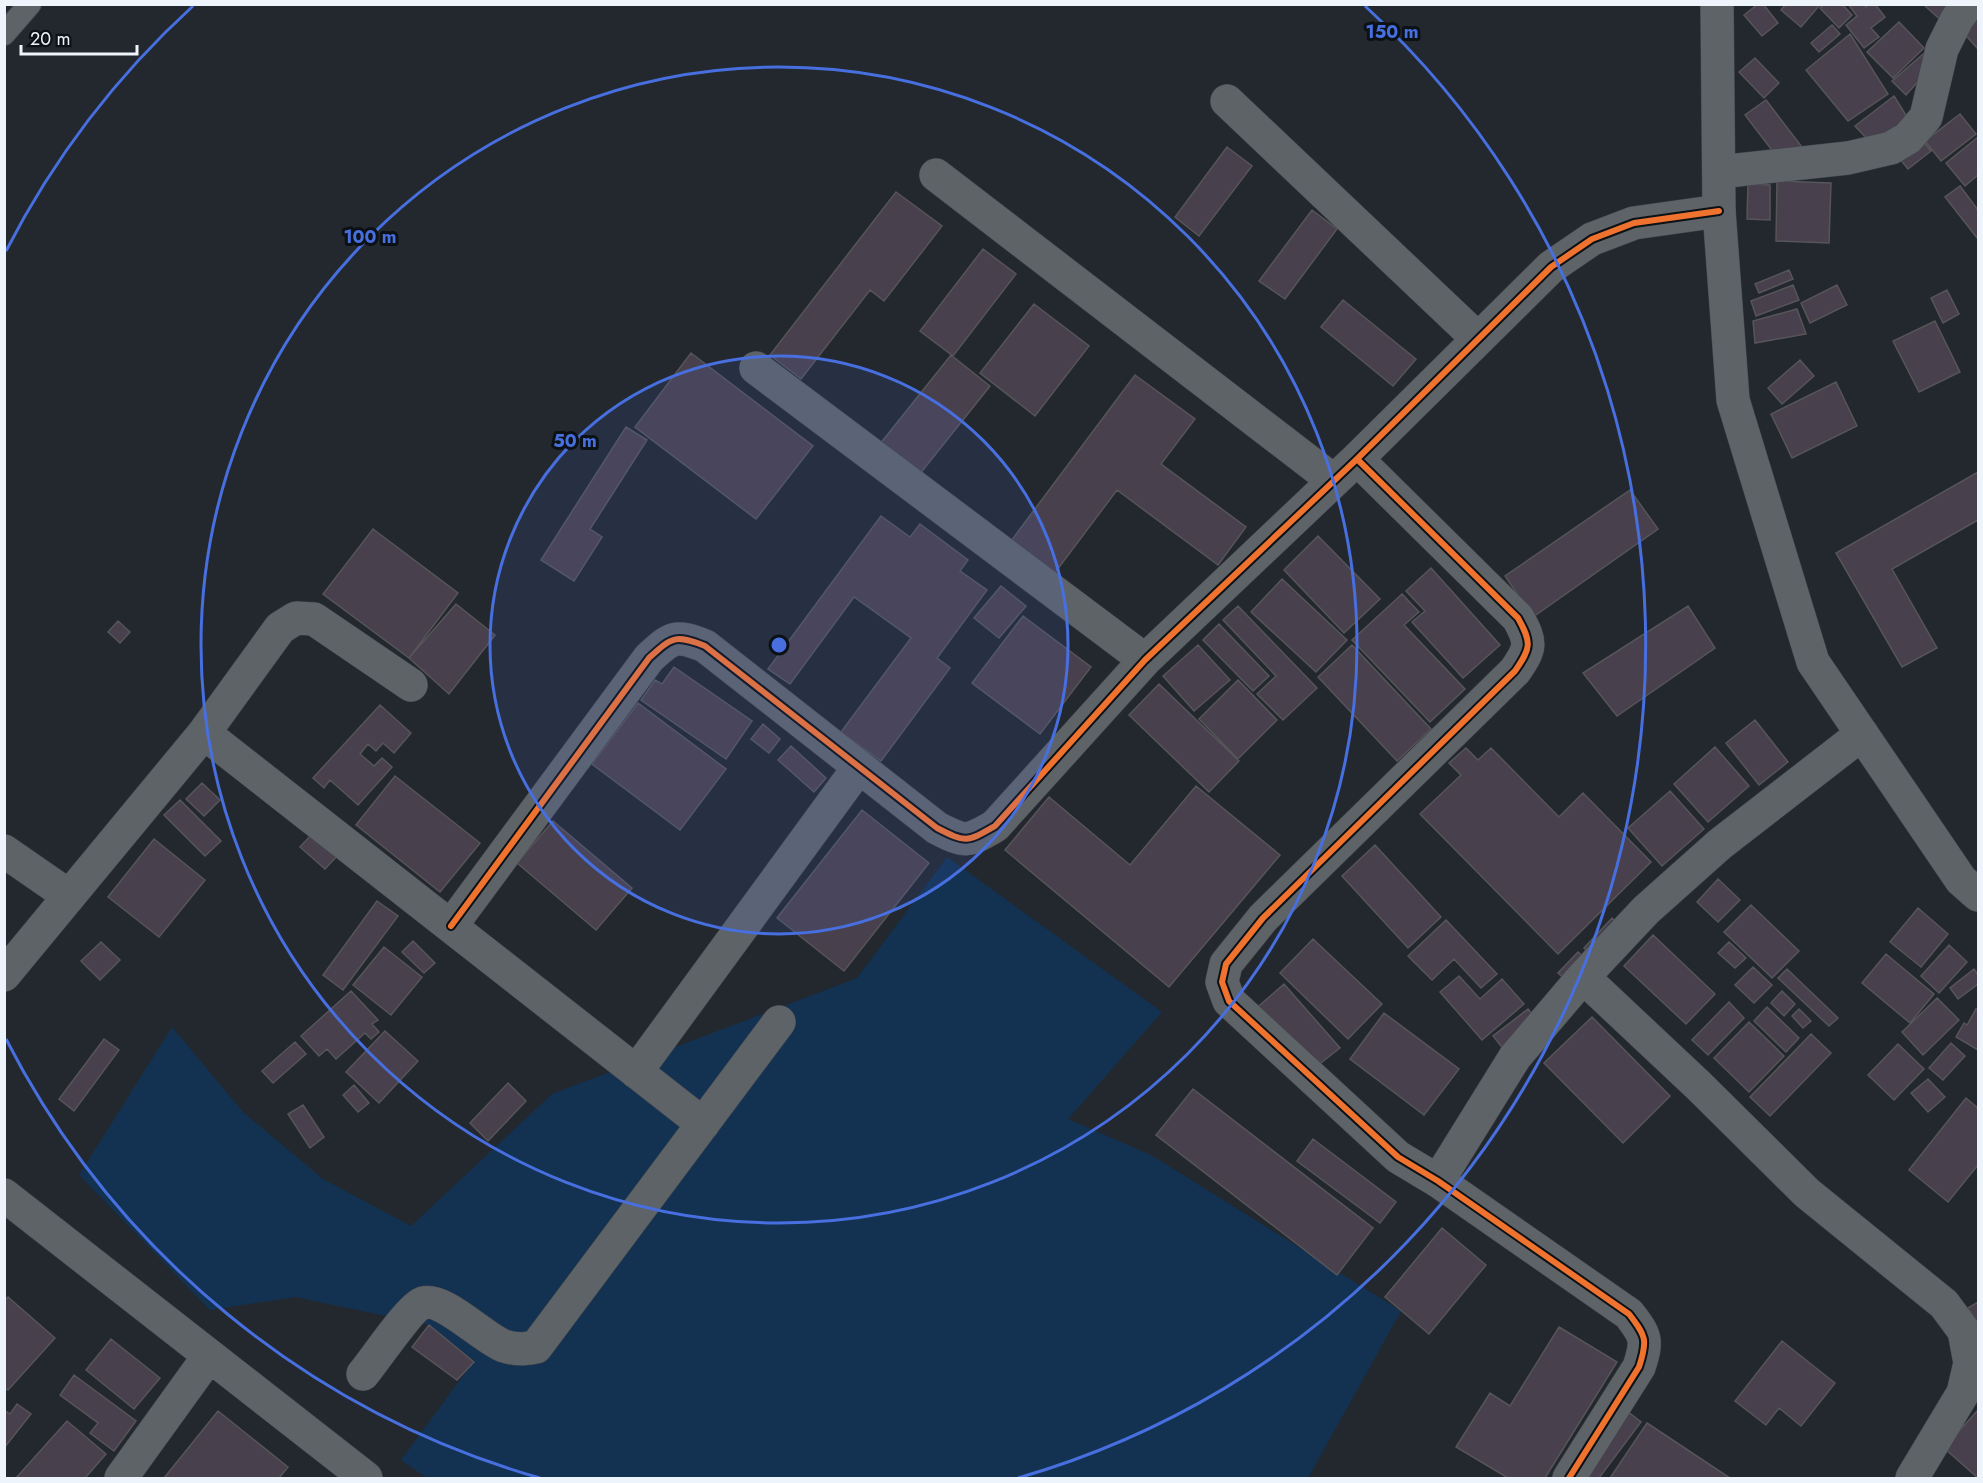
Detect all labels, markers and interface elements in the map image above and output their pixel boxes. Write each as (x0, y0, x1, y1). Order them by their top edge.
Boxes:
scale bar (21, 18, 136, 56)
text: 150 m (1366, 19, 1418, 45)
text: 20 m (30, 26, 70, 52)
text: 100 m (343, 224, 397, 250)
text: 50 m (553, 428, 597, 454)
centre of rings (769, 635, 789, 655)

